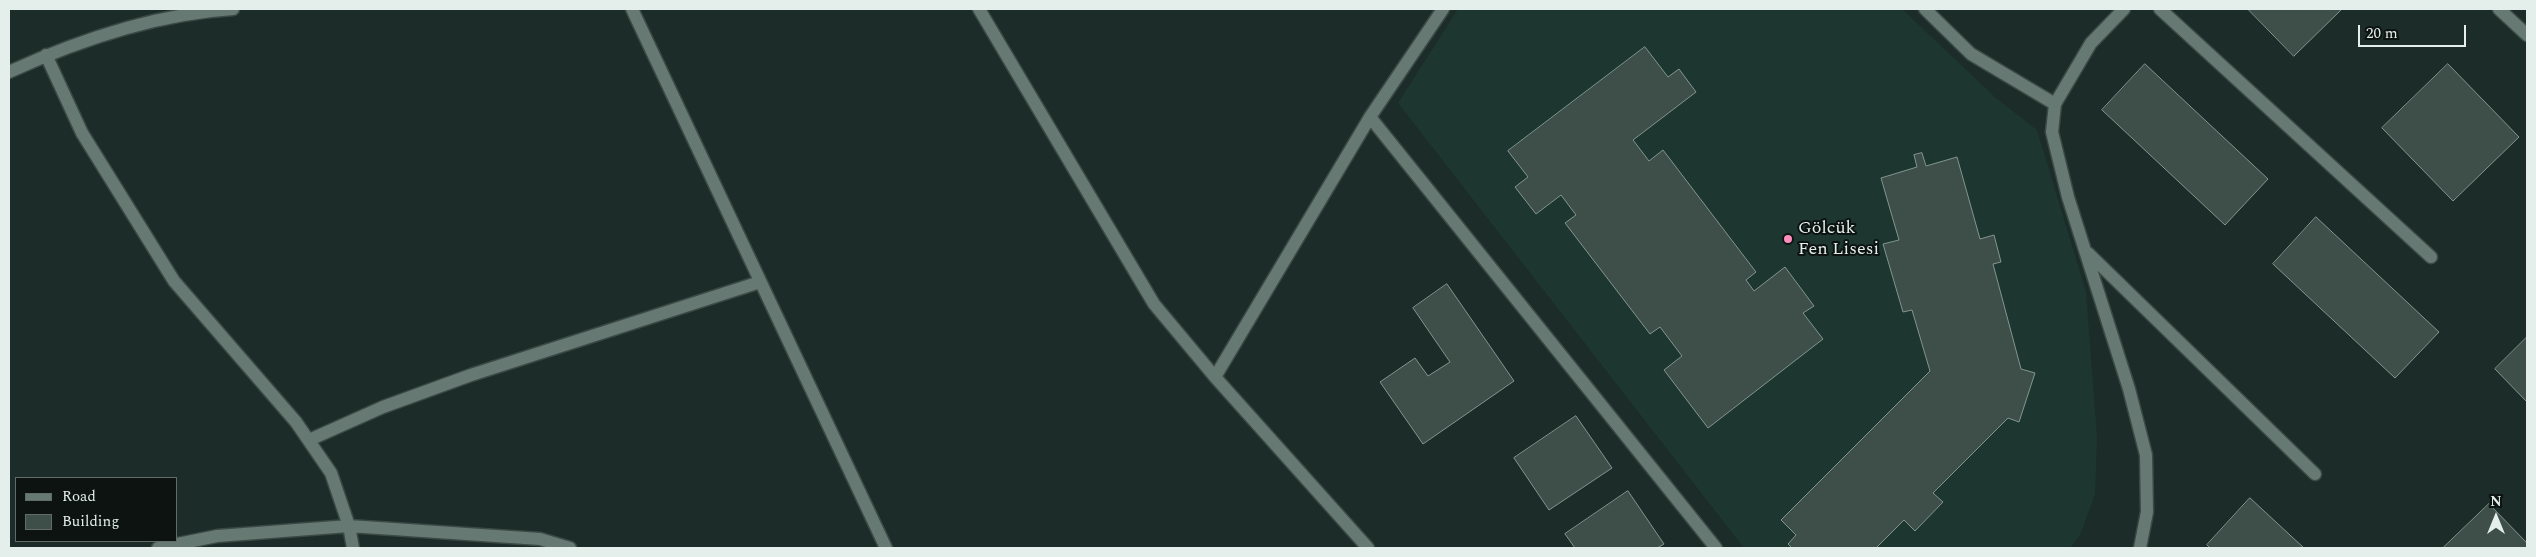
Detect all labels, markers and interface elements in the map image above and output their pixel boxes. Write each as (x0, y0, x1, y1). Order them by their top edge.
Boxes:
scale bar (2361, 15, 2468, 47)
text: 20 m (2366, 22, 2398, 45)
place label: Gölcük Fen Lisesi (1798, 218, 1879, 260)
marker: Gölcük Fen Lisesi (1782, 233, 1794, 245)
legend (15, 477, 178, 542)
text: Road (62, 485, 96, 508)
text: N (2490, 491, 2502, 512)
north arrow (2471, 492, 2521, 542)
text: Building (62, 510, 119, 533)

